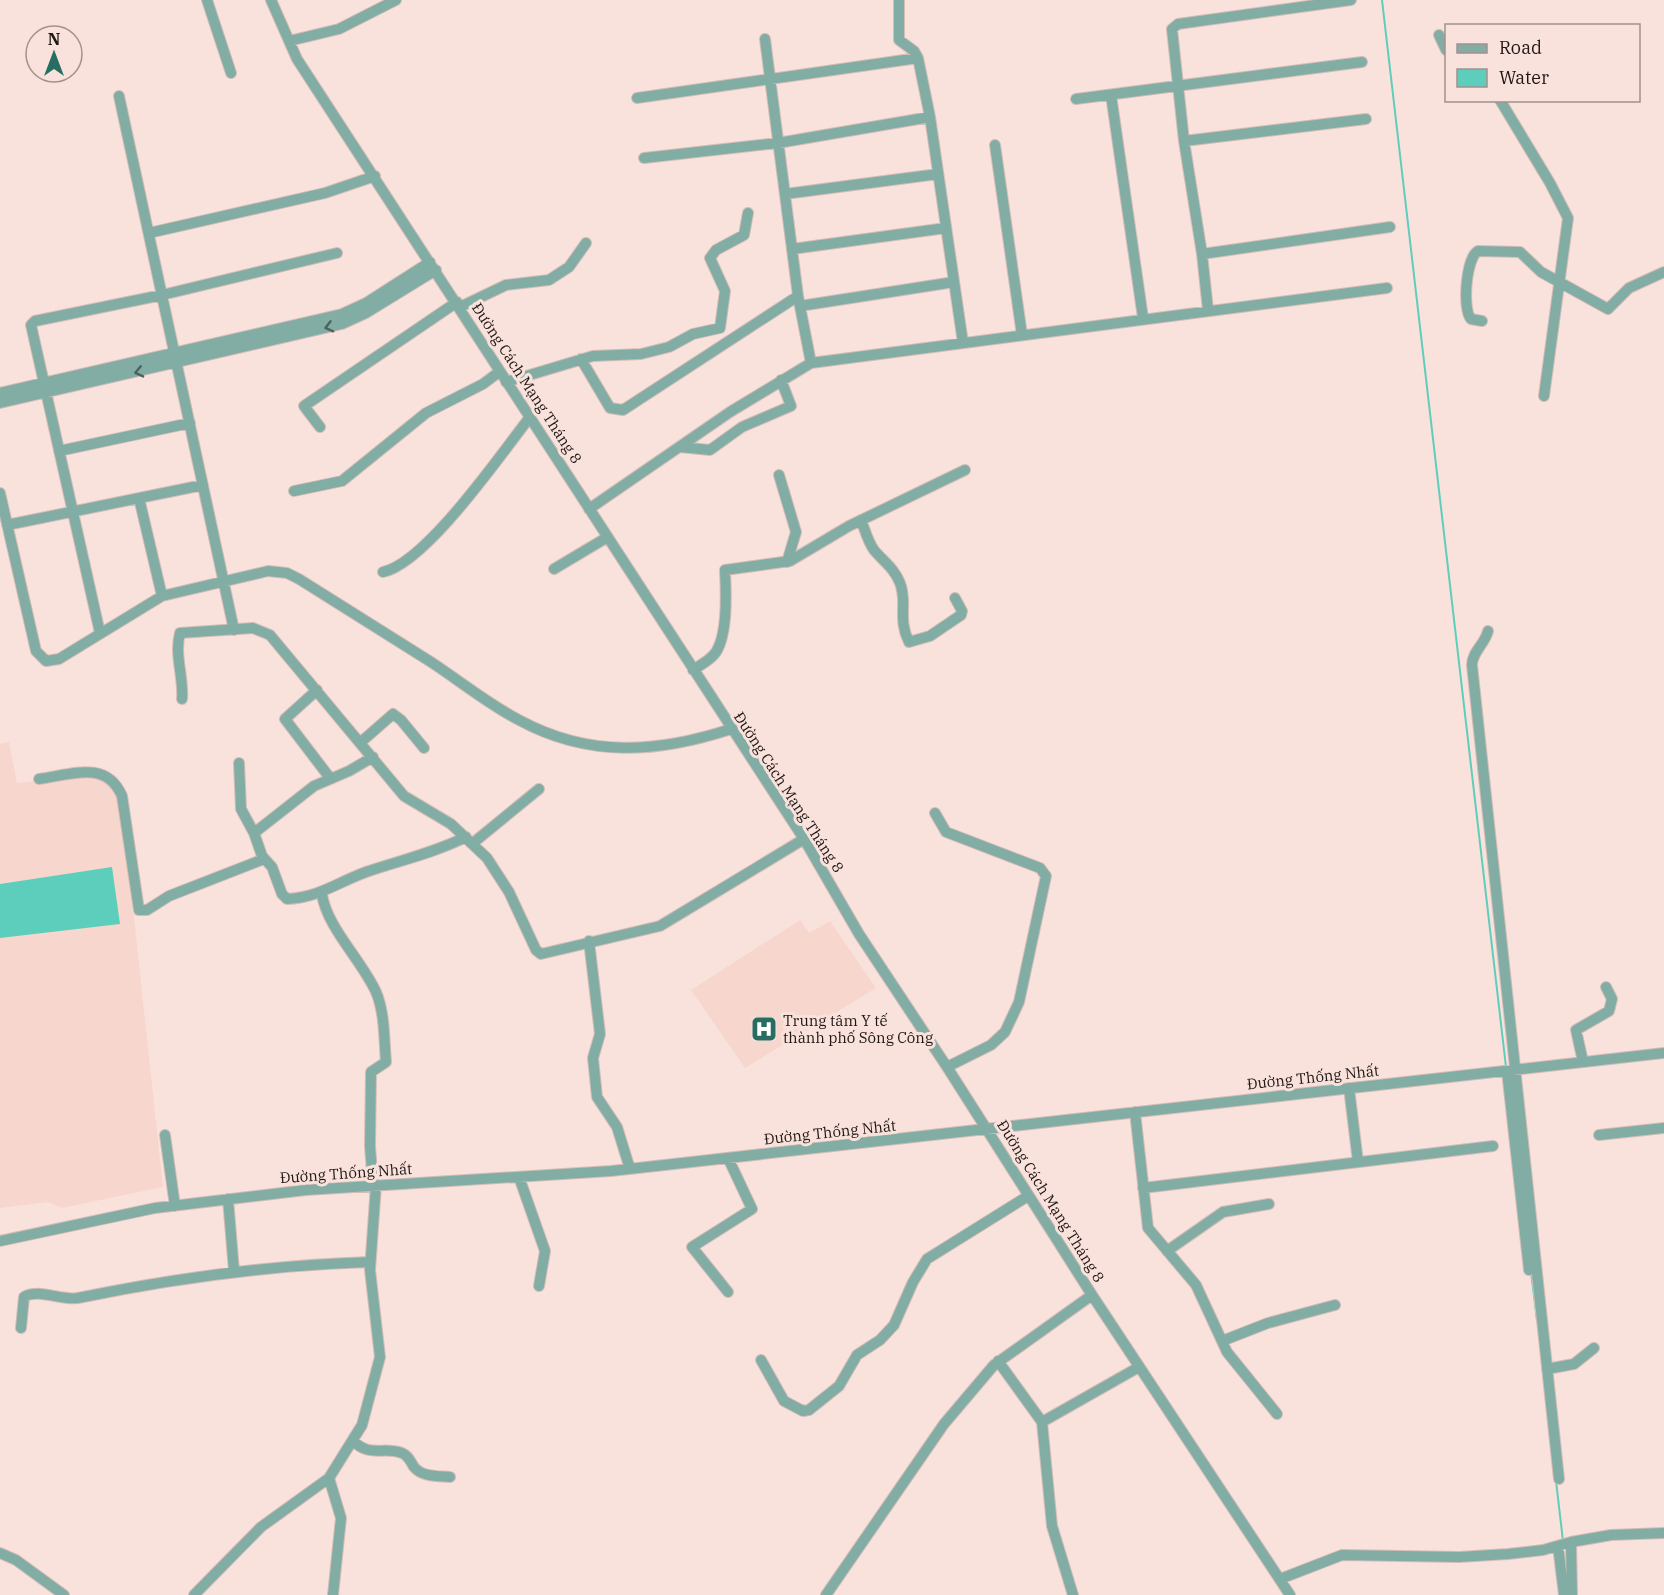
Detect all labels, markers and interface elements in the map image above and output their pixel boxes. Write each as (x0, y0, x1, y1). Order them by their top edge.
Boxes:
north arrow (24, 24, 84, 84)
legend (1445, 24, 1640, 102)
text: N (48, 29, 60, 49)
text: Road (1499, 36, 1542, 59)
text: Water (1499, 66, 1549, 89)
street label: Đường Cách Mạng Tháng 8 (468, 299, 586, 467)
one-way arrow (324, 320, 334, 333)
one-way arrow (135, 365, 145, 378)
street label: Đường Cách Mạng Tháng 8 (730, 708, 848, 876)
place label: Trung tâm Y tế thành phố Sông Công (783, 1011, 933, 1047)
hospital icon: Trung tâm Y tế thành phố Sông Công (749, 1014, 779, 1044)
street label: Đường Thống Nhất (1246, 1061, 1380, 1093)
street label: Đường Thống Nhất (763, 1116, 897, 1148)
street label: Đường Cách Mạng Tháng 8 (993, 1116, 1109, 1286)
street label: Đường Thống Nhất (279, 1159, 413, 1187)

